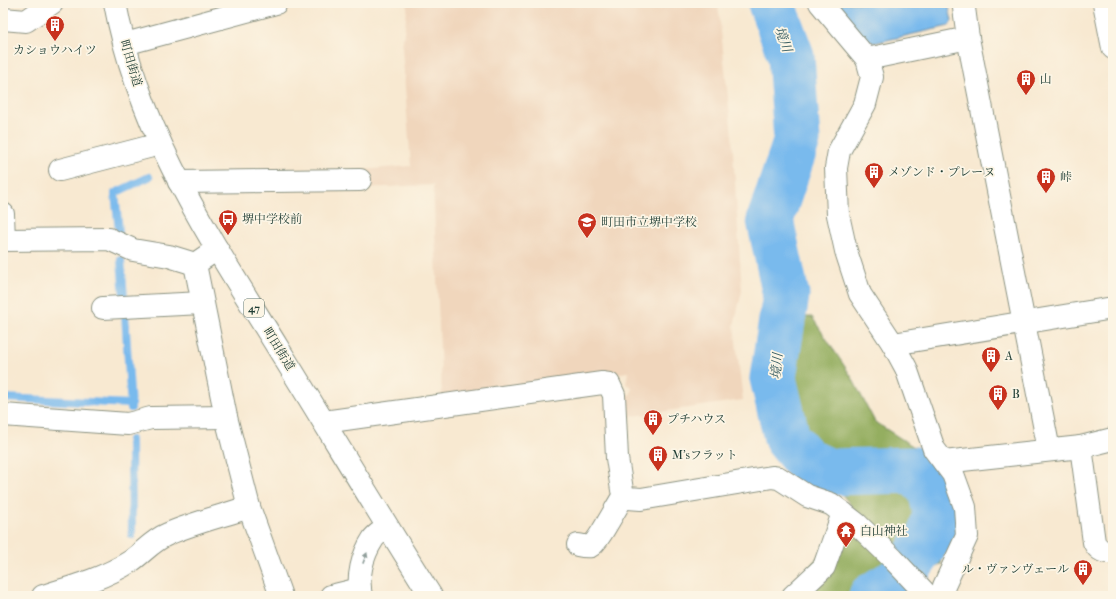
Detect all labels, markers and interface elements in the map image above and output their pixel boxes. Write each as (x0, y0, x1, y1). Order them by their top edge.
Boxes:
building icon: カショウハイツ (44, 14, 66, 42)
water label: 境川 (772, 24, 796, 56)
street label: 町田街道 (117, 38, 145, 88)
place label: カショウハイツ (13, 43, 97, 57)
building icon: 山 (1015, 68, 1037, 96)
place label: 山 (1040, 72, 1052, 86)
building icon: メゾンド・プレーヌ (863, 161, 885, 189)
place label: メゾンド・プレーヌ (888, 165, 995, 179)
building icon: 峠 (1035, 166, 1057, 194)
place label: 峠 (1060, 170, 1072, 184)
bus stop icon: 堺中学校前 (217, 208, 239, 236)
school or university icon: 町田市立堺中学校 (576, 211, 598, 239)
place label: 堺中学校前 (242, 212, 302, 226)
place label: 町田市立堺中学校 (601, 215, 697, 229)
road number: 47 (244, 299, 264, 317)
street label: 町田街道 (260, 325, 298, 373)
building icon: A (980, 345, 1002, 373)
place label: A (1004, 349, 1013, 363)
water label: 境川 (768, 350, 785, 380)
building icon: B (987, 383, 1009, 411)
place label: B (1012, 387, 1020, 401)
building icon: プチハウス (642, 408, 664, 436)
place label: プチハウス (667, 412, 726, 426)
building icon: M'sフラット (647, 444, 669, 472)
place label: M'sフラット (672, 448, 738, 462)
temple icon: 白山神社 (835, 520, 857, 548)
place label: 白山神社 (860, 524, 908, 538)
one-way arrow (362, 552, 368, 564)
building icon: ル・ヴァンヴェール (1072, 558, 1094, 586)
place label: ル・ヴァンヴェール (962, 562, 1069, 576)

